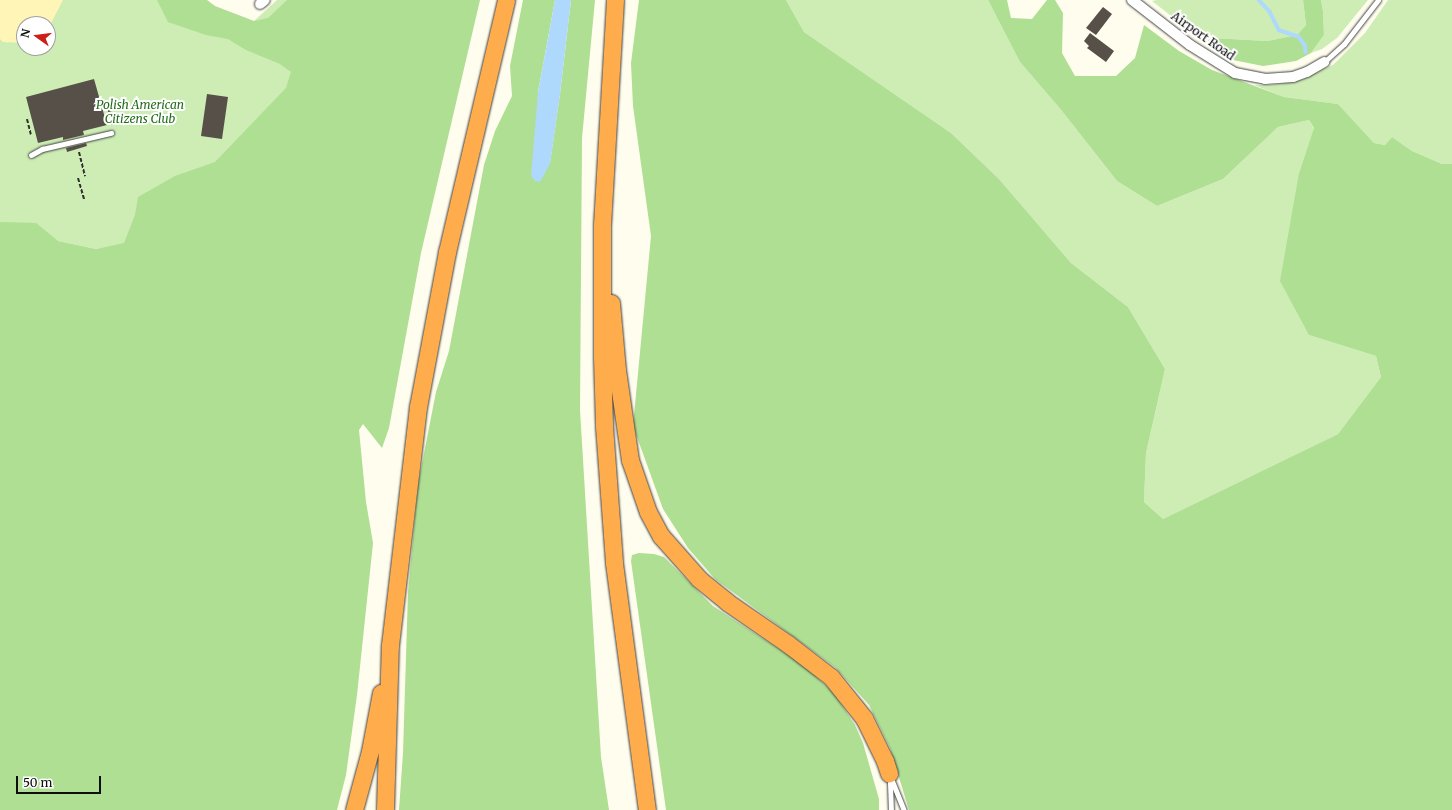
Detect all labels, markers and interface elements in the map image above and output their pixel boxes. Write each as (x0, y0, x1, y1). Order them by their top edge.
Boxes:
street label: Airport Road (1168, 9, 1238, 63)
north arrow (16, 16, 56, 56)
text: N (17, 27, 33, 39)
park label: Polish American Citizens Club (96, 98, 184, 126)
scale bar (18, 768, 103, 794)
text: 50 m (23, 775, 52, 790)

